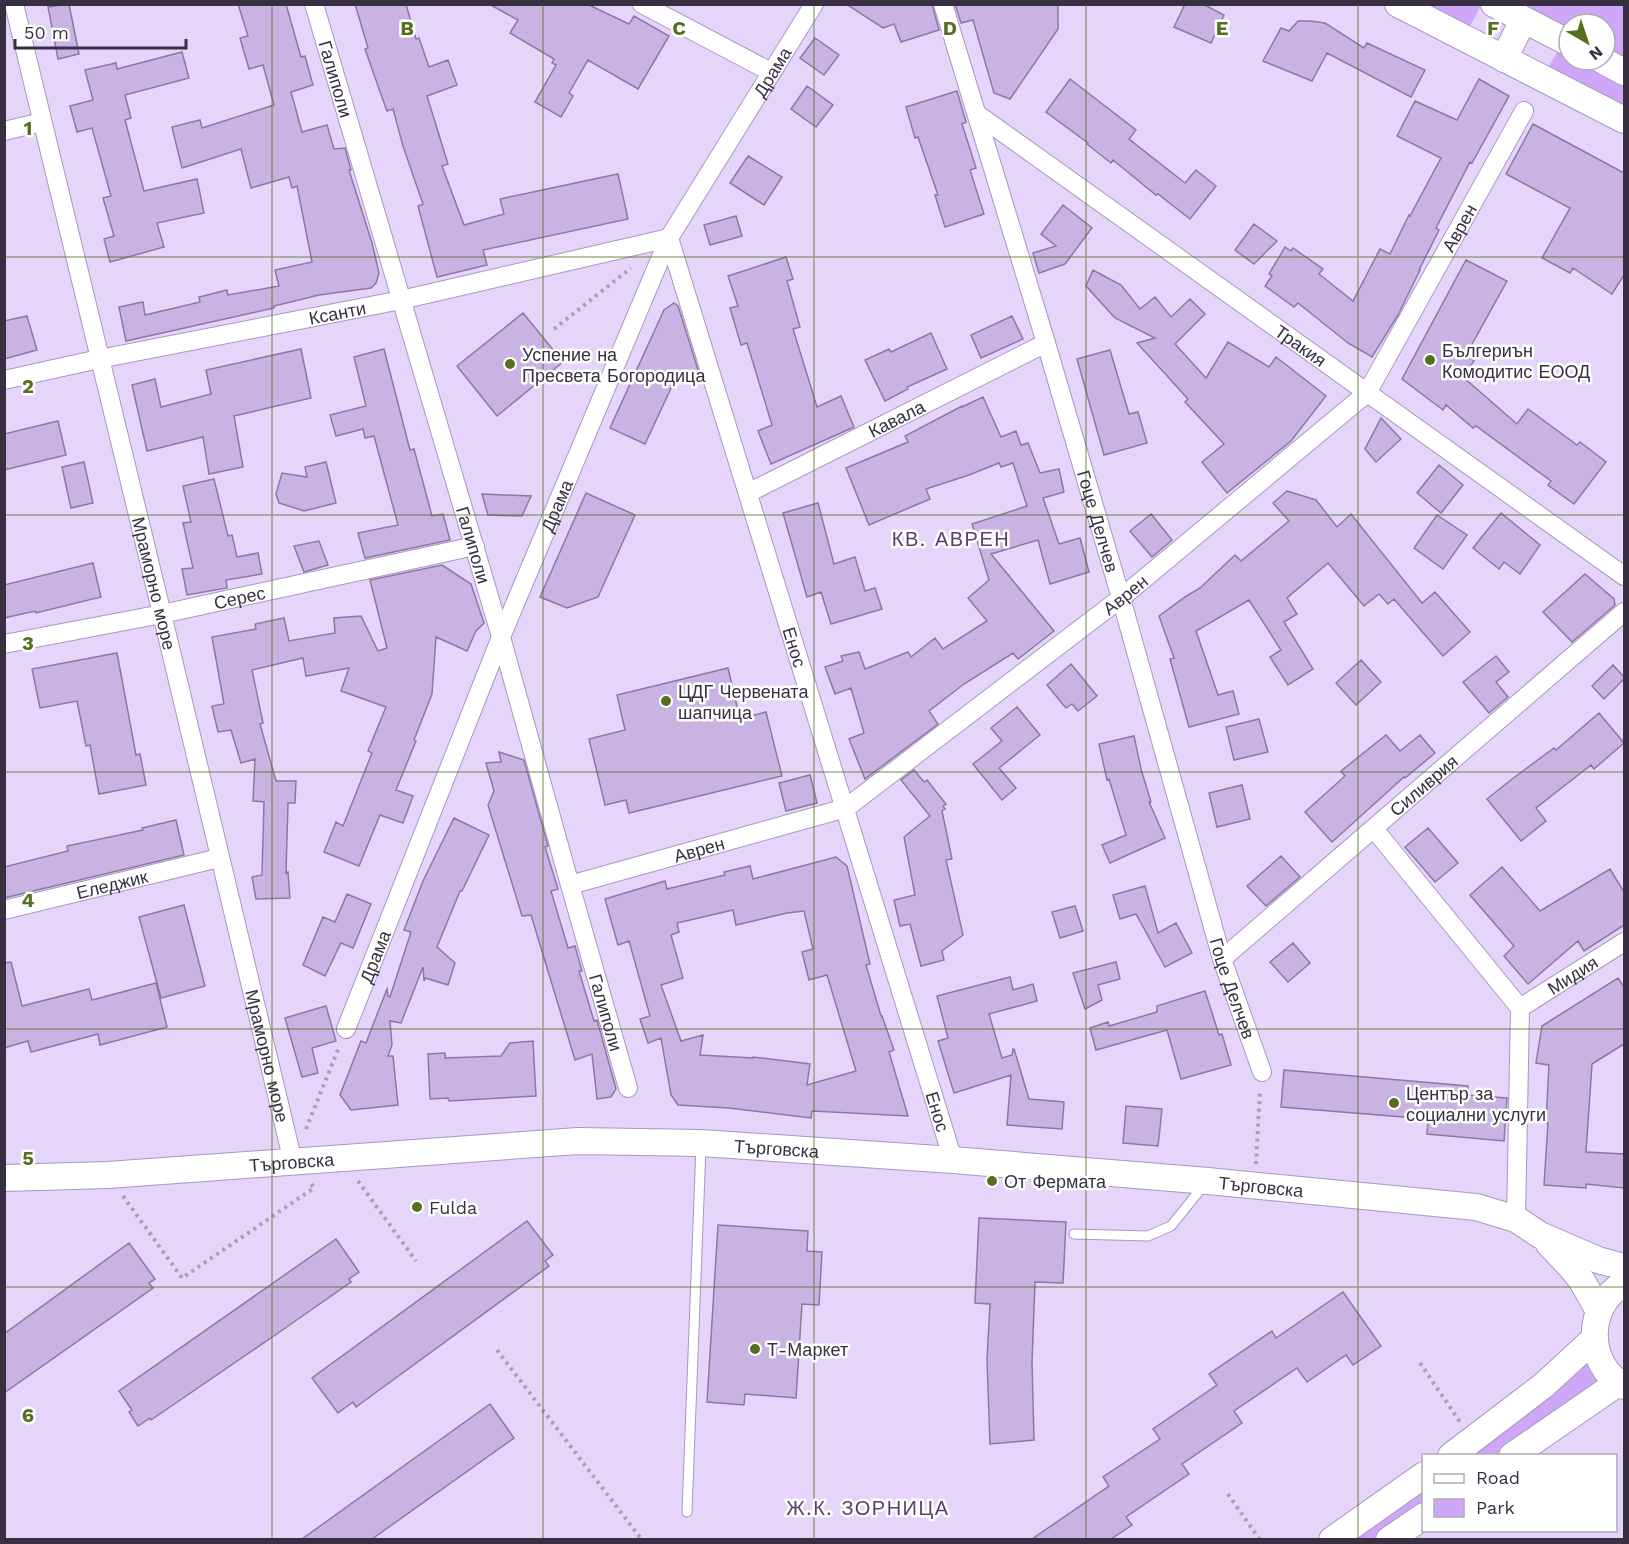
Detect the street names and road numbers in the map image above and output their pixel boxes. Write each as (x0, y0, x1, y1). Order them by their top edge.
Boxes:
street label: Галиполи (315, 38, 357, 120)
street label: Драма (749, 42, 796, 101)
street label: Аврен (1437, 200, 1481, 255)
street label: Ксанти (307, 297, 368, 328)
street label: Тракия (1271, 320, 1330, 371)
street label: Кавала (865, 395, 929, 441)
street label: Гоце Делчев (1073, 468, 1123, 575)
street label: Драма (536, 476, 577, 535)
street label: Галиполи (452, 504, 495, 586)
street label: Мраморно море (128, 515, 181, 652)
street label: Аврен (1098, 570, 1152, 619)
street label: Серес (212, 581, 267, 613)
street label: Енос (779, 624, 811, 670)
street label: Силиврия (1385, 750, 1462, 820)
street label: Аврен (671, 832, 727, 866)
street label: Еледжик (74, 865, 150, 903)
street label: Драма (355, 926, 395, 986)
street label: Гоце Делчев (1206, 935, 1260, 1042)
street label: Мидия (1543, 951, 1601, 998)
street label: Галиполи (585, 971, 627, 1053)
street label: Мраморно море (242, 987, 294, 1124)
street label: Енос (922, 1089, 954, 1134)
street label: Търговска (733, 1135, 821, 1162)
street label: Търговска (248, 1148, 336, 1175)
street label: Търговска (1218, 1172, 1305, 1201)

